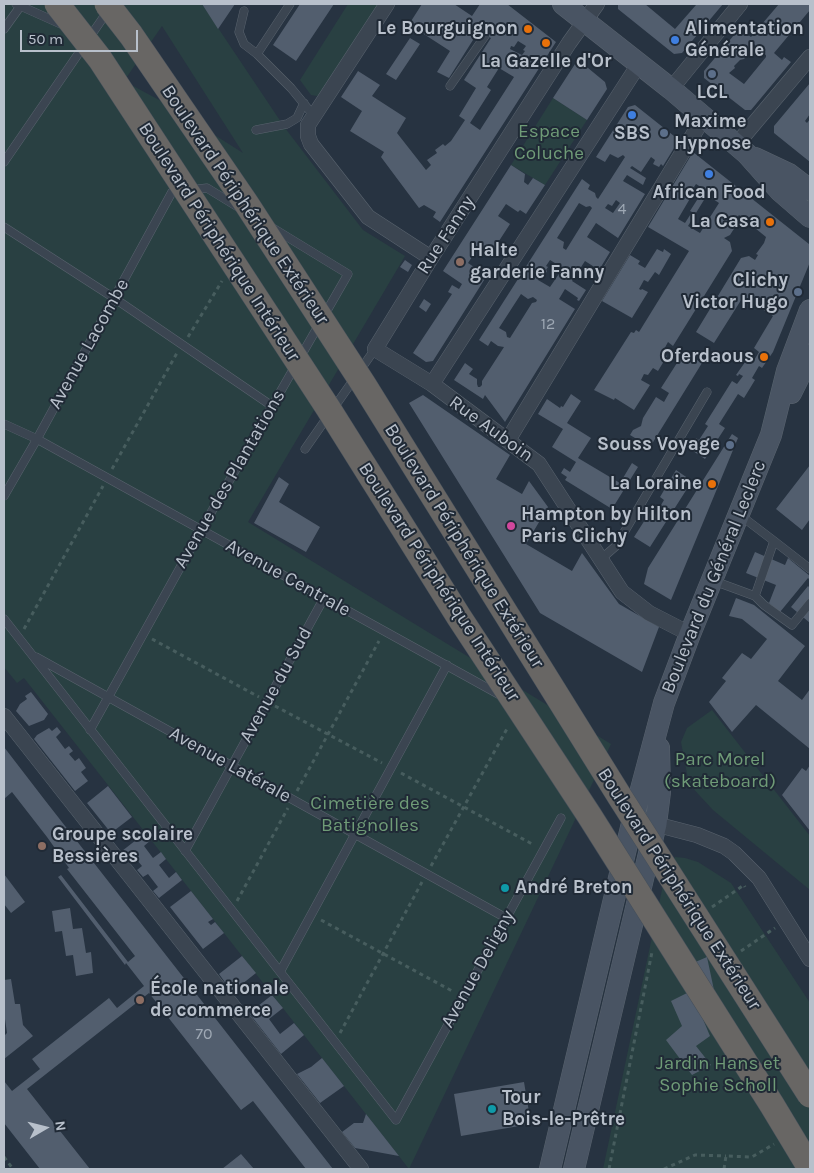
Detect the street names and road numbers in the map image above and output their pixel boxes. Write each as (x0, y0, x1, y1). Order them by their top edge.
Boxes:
street label: Boulevard Périphérique Extérieur (156, 81, 334, 329)
street label: Boulevard Périphérique Intérieur (133, 118, 305, 366)
street label: Rue Fanny (412, 191, 480, 279)
street label: Avenue Lacombe (44, 275, 134, 413)
street label: Avenue des Plantations (169, 386, 291, 572)
street label: Rue Auboin (444, 391, 538, 467)
street label: Boulevard Périphérique Extérieur (379, 420, 549, 672)
street label: Boulevard du Général Leclerc (657, 457, 771, 697)
street label: Boulevard Périphérique Intérieur (353, 458, 525, 706)
street label: Avenue Centrale (221, 534, 355, 622)
street label: Avenue du Sud (235, 623, 317, 747)
street label: Avenue Latérale (165, 722, 295, 808)
street label: Boulevard Périphérique Extérieur (592, 764, 766, 1014)
street label: Avenue Deligny (436, 906, 520, 1032)

